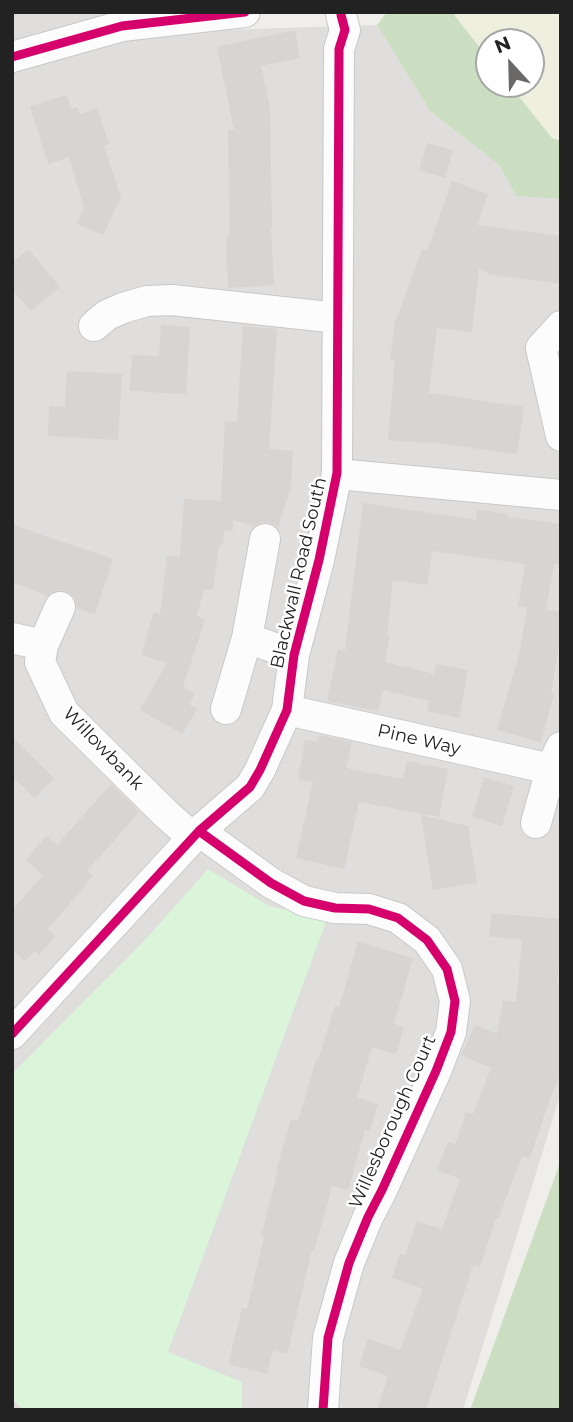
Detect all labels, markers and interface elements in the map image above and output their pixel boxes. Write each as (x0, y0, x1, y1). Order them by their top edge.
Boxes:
north arrow (475, 28, 545, 98)
text: N (491, 31, 514, 58)
street label: Blackwall Road South (266, 475, 332, 671)
street label: Willowbank (58, 703, 148, 795)
street label: Pine Way (375, 720, 463, 760)
street label: Willesborough Court (345, 1032, 441, 1212)

